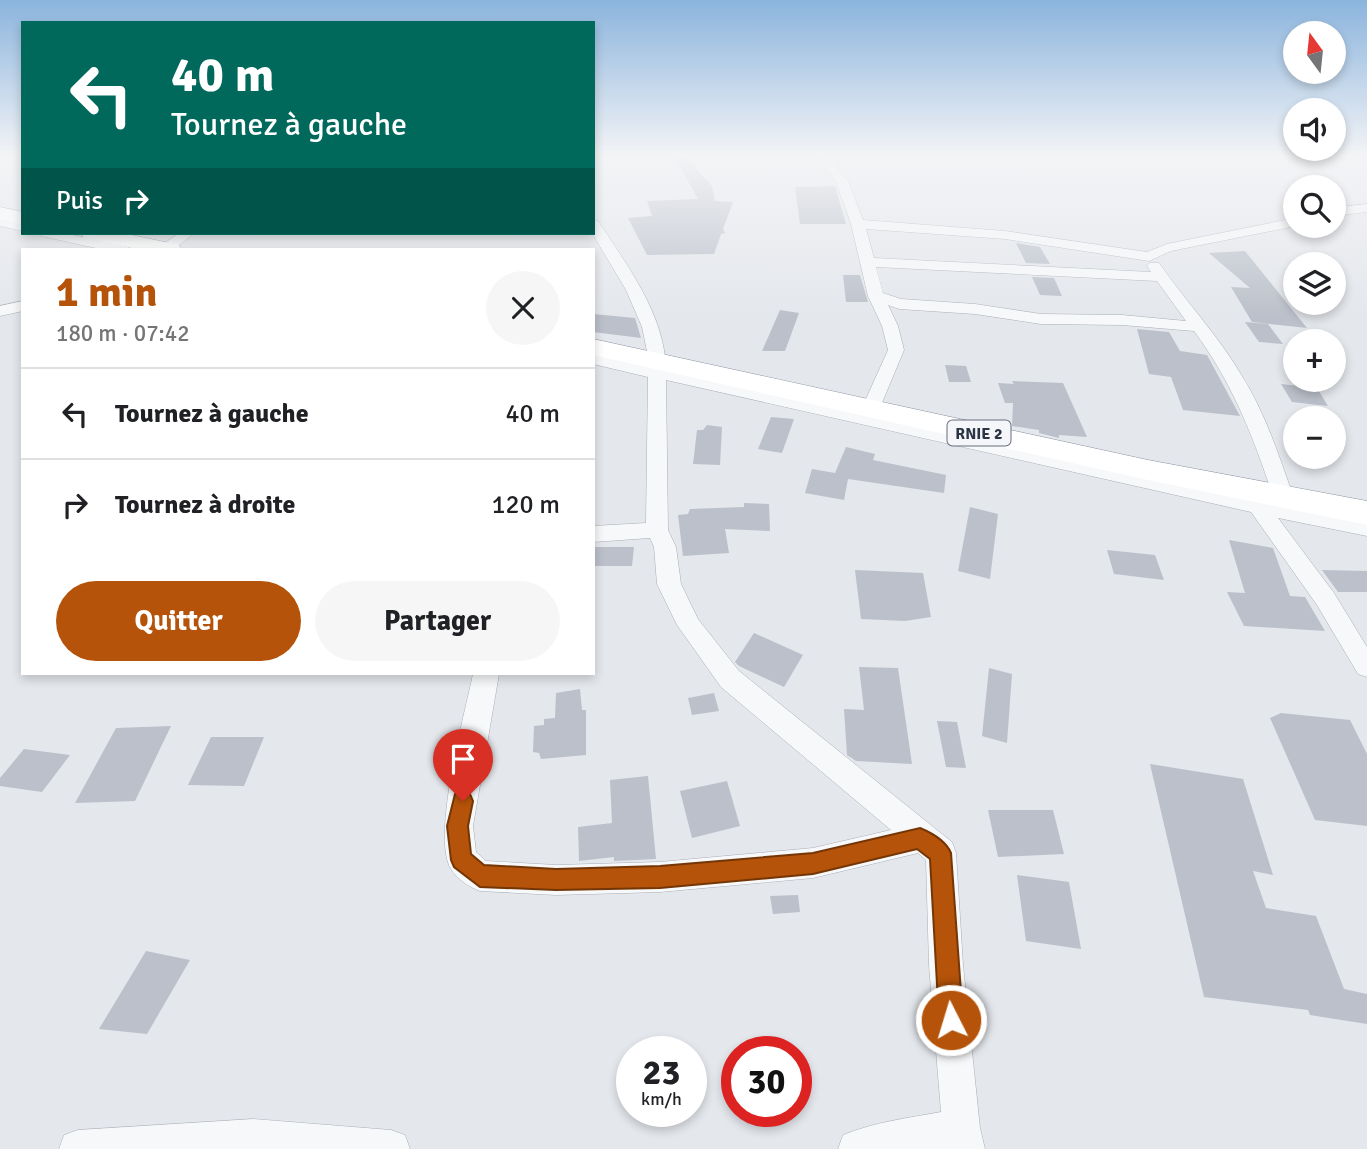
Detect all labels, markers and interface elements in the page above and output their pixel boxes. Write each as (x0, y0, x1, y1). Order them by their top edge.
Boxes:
north arrow (1283, 21, 1346, 84)
map controls (1283, 21, 1346, 469)
text: 40 m (171, 45, 274, 105)
icon: left (56, 49, 147, 140)
button: sound (1283, 98, 1346, 161)
text: Tournez à gauche (171, 105, 407, 144)
button: search (1283, 175, 1346, 238)
icon: right (117, 182, 155, 220)
text: Puis (56, 185, 103, 217)
button: layers (1283, 252, 1346, 315)
text: 1 min (56, 267, 157, 318)
button: close (486, 271, 560, 345)
text: 180 m · 07:42 (56, 319, 190, 348)
button: + (1283, 329, 1346, 392)
icon: left (56, 395, 94, 433)
text: Tournez à gauche (115, 398, 309, 430)
text: 40 m (505, 398, 560, 430)
button: − (1283, 406, 1346, 469)
road number: RNIE 2 (948, 420, 1010, 446)
icon: right (56, 486, 94, 524)
text: Tournez à droite (115, 489, 295, 521)
text: 120 m (491, 489, 560, 521)
button: Quitter (56, 581, 301, 661)
button: Partager (315, 581, 560, 661)
pin (433, 729, 493, 801)
icon: arrive (444, 740, 482, 778)
position arrow (914, 983, 988, 1057)
speed limit sign: 30 (721, 1036, 812, 1127)
text: 23 (643, 1051, 680, 1094)
text: km/h (641, 1088, 682, 1110)

